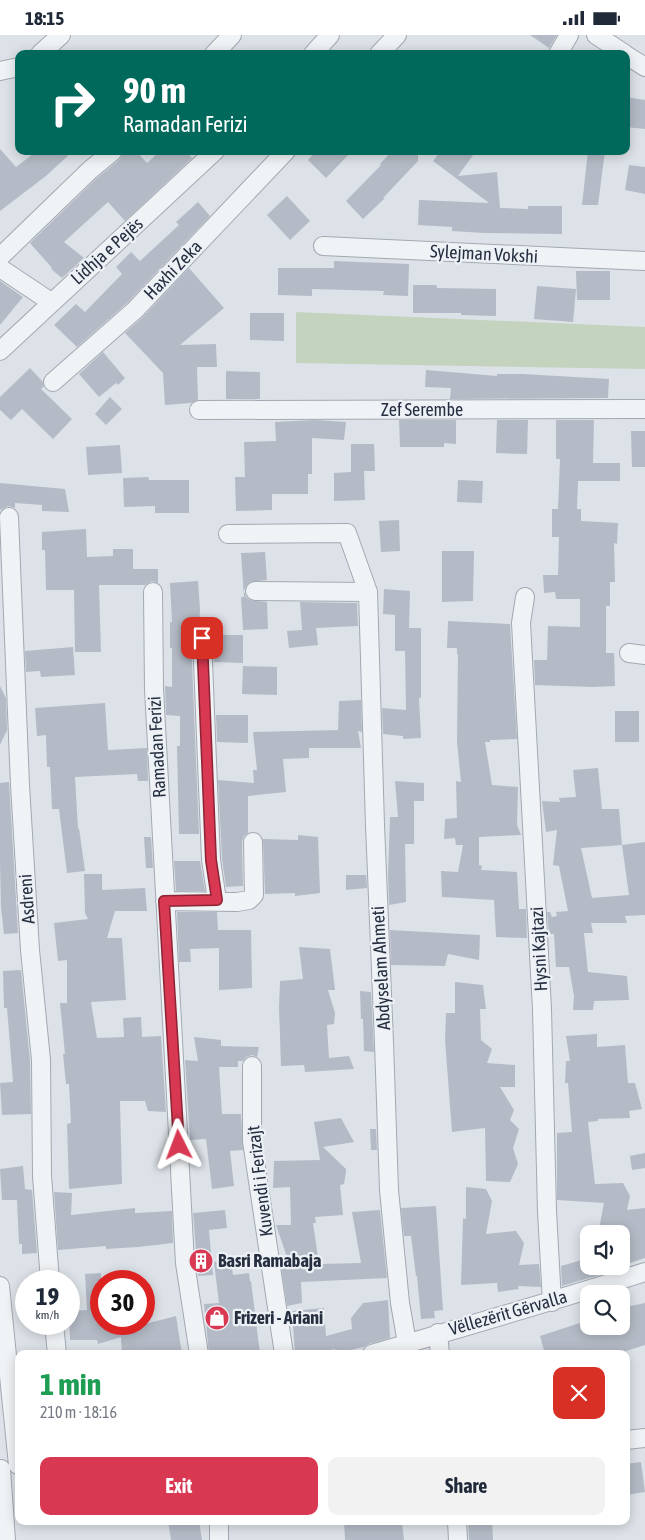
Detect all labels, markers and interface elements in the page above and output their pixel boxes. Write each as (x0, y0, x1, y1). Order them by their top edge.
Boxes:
text: 18:15 (25, 7, 64, 29)
icon: right (40, 70, 105, 135)
text: 90 m (123, 70, 186, 110)
text: Ramadan Ferizi (123, 111, 248, 137)
street label: Lidhja e Pejës (66, 213, 147, 288)
street label: Haxhi Zeka (139, 236, 206, 304)
street label: Sylejman Vokshi (429, 240, 539, 267)
street label: Zef Serembe (381, 399, 463, 420)
pin (181, 617, 223, 659)
icon: arrive (188, 624, 216, 652)
street label: Ramadan Ferizi (143, 696, 170, 798)
street label: Asdreni (14, 873, 39, 925)
street label: Abdyselam Ahmeti (367, 905, 394, 1031)
street label: Hysni Kajtazi (526, 906, 551, 992)
position arrow (152, 1118, 204, 1170)
street label: Kuvendi i Ferizajt (242, 1124, 277, 1238)
map controls (580, 1225, 630, 1335)
button: sound (580, 1225, 630, 1275)
building icon: Basri Ramabaja (188, 1248, 214, 1274)
place label: Basri Ramabaja (218, 1250, 321, 1271)
speed limit sign: 30 (90, 1270, 155, 1335)
text: 19 (36, 1282, 59, 1310)
button: search (580, 1285, 630, 1335)
street label: Vëllezërit Gërvalla (446, 1286, 569, 1339)
shop icon: Frizeri - Ariani (204, 1305, 230, 1331)
place label: Frizeri - Ariani (234, 1307, 323, 1328)
text: km/h (36, 1308, 59, 1322)
text: 1 min (40, 1367, 101, 1401)
button: close (553, 1367, 605, 1419)
text: 210 m · 18:16 (40, 1403, 117, 1421)
button: Exit (40, 1457, 318, 1515)
button: Share (328, 1457, 605, 1515)

